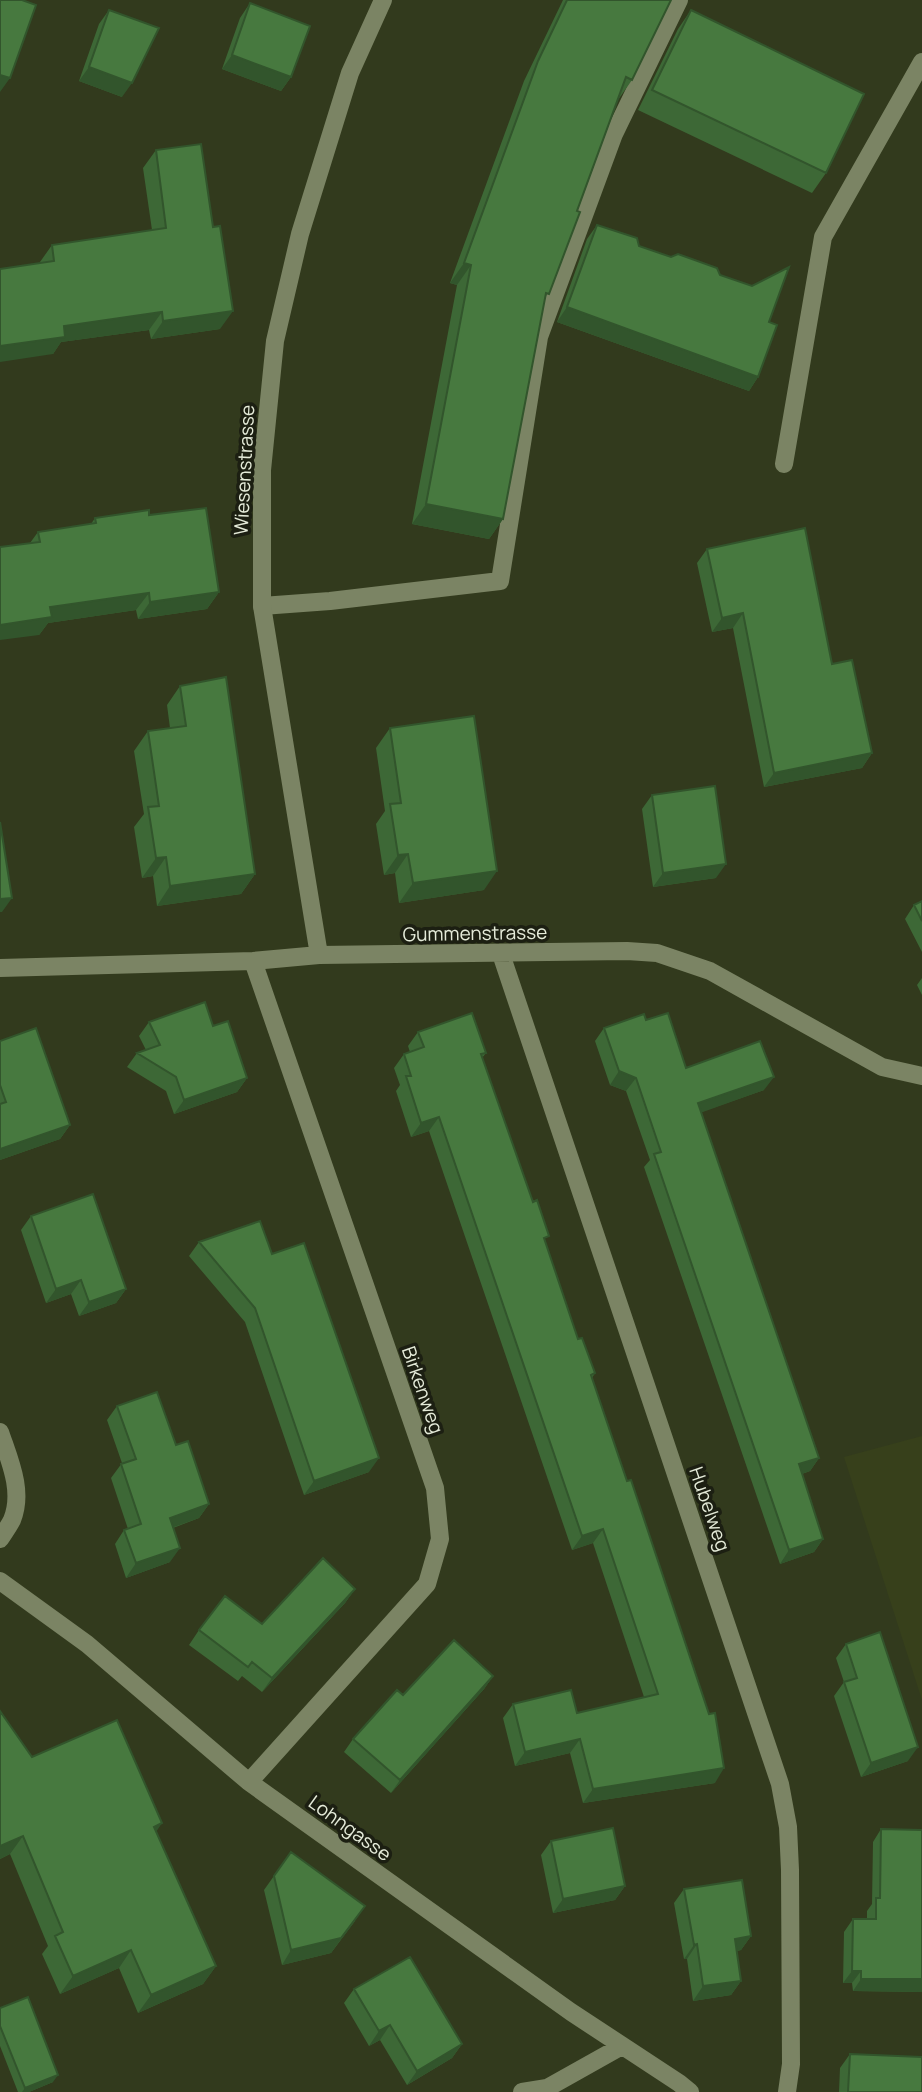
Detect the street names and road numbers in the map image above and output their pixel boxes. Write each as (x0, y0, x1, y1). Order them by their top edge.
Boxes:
street label: Wiesenstrasse (228, 404, 260, 536)
street label: Gummenstrasse (402, 919, 548, 947)
street label: Birkenweg (396, 1343, 450, 1437)
street label: Hubelweg (683, 1463, 737, 1555)
street label: Lohngasse (303, 1789, 397, 1867)

